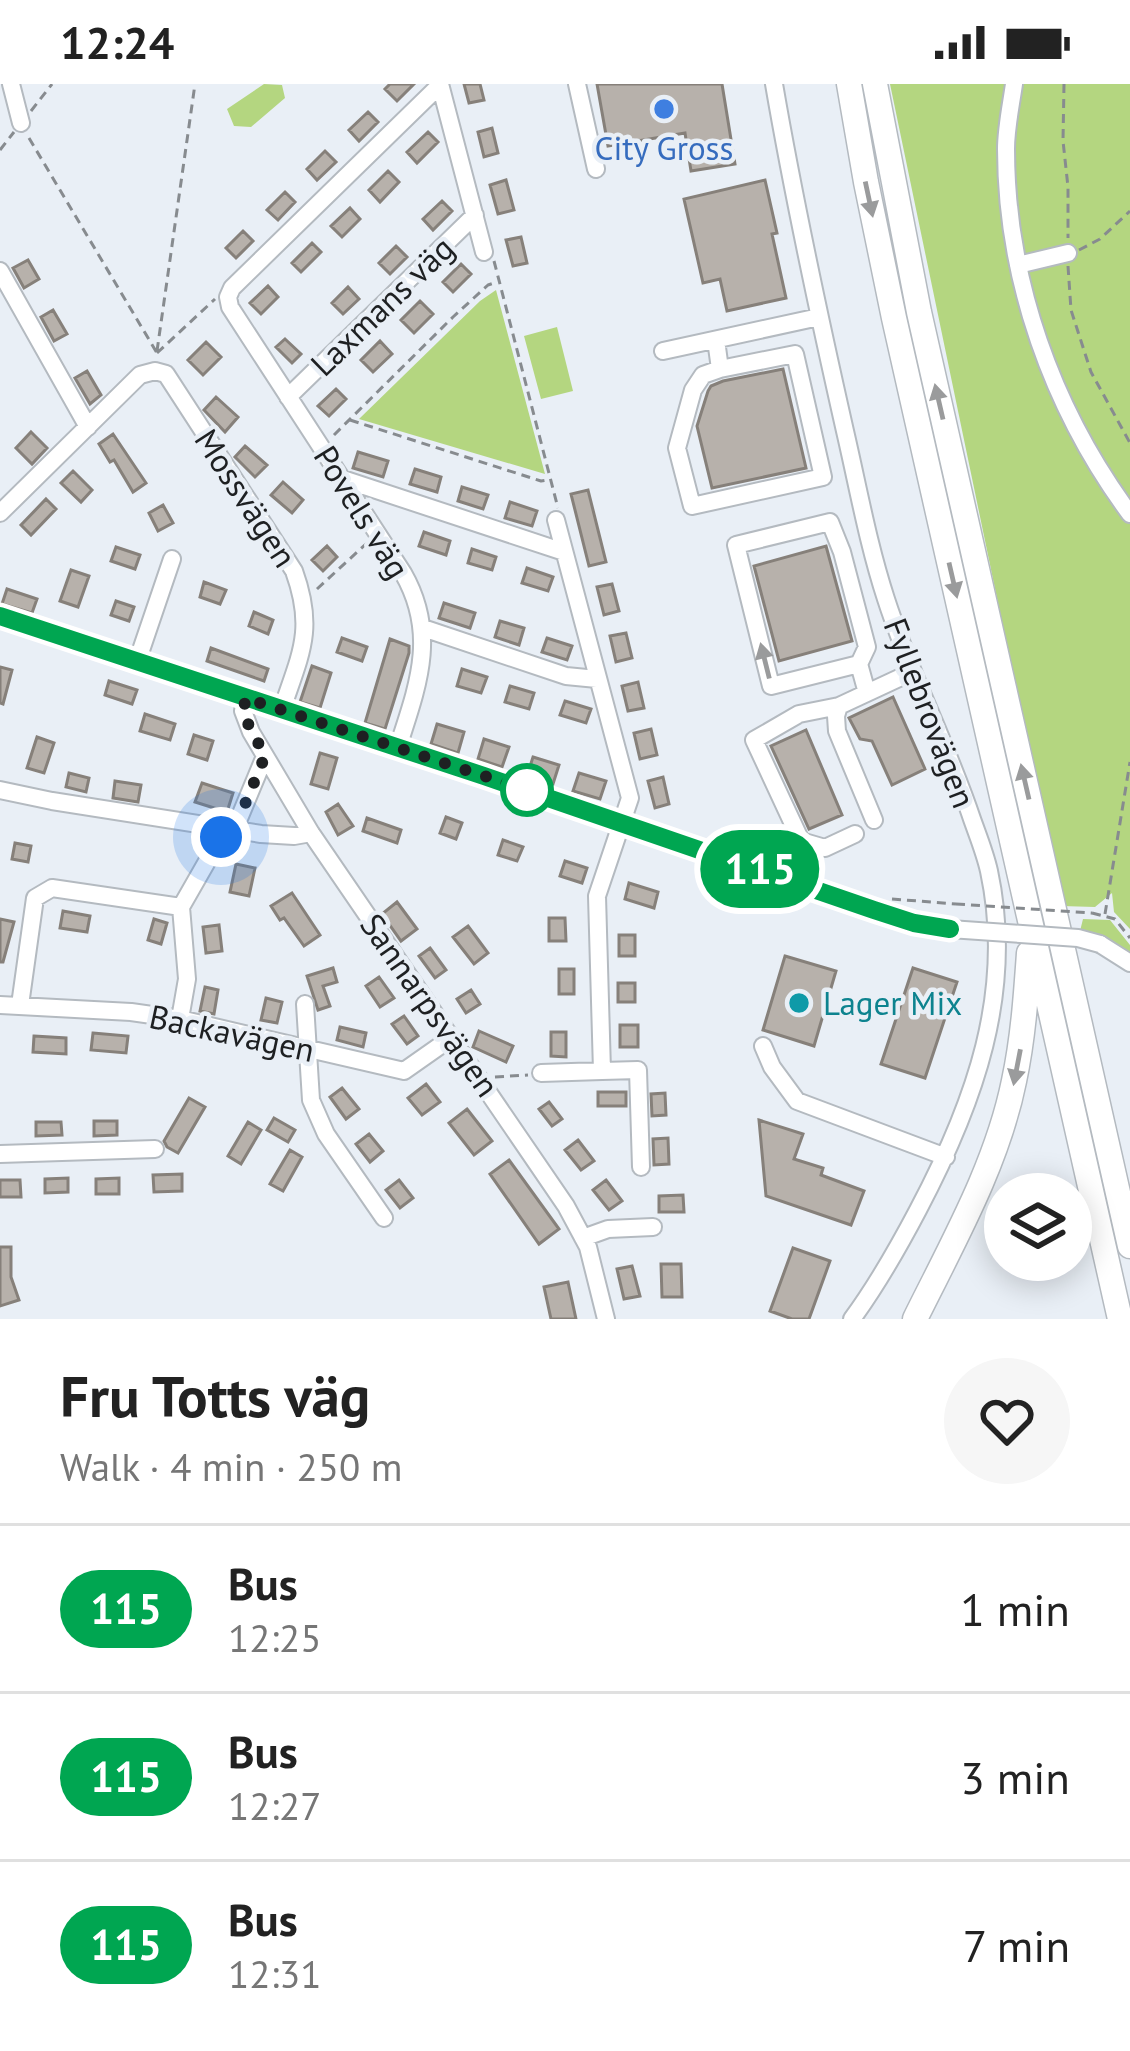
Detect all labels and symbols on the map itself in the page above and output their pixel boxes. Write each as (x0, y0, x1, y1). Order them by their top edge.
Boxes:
marker: City Gross (651, 96, 677, 122)
place label: City Gross (595, 126, 733, 169)
one-way arrow (860, 181, 879, 219)
street label: Laxmans väg (301, 227, 462, 385)
one-way arrow (929, 383, 948, 420)
street label: Mossvägen (186, 420, 307, 575)
street label: Povels väg (305, 437, 420, 586)
one-way arrow (945, 562, 964, 599)
street label: Fyllebrovägen (875, 612, 986, 814)
one-way arrow (755, 642, 774, 679)
one-way arrow (1015, 762, 1034, 800)
unlabelled marker (502, 765, 552, 815)
your location (191, 807, 251, 867)
line badge: 115 (691, 830, 829, 908)
street label: Sannarpsvägen (351, 905, 509, 1105)
place label: Lager Mix (823, 981, 962, 1024)
marker: Lager Mix (786, 990, 812, 1016)
street label: Backavägen (146, 994, 319, 1071)
one-way arrow (1007, 1049, 1025, 1087)

